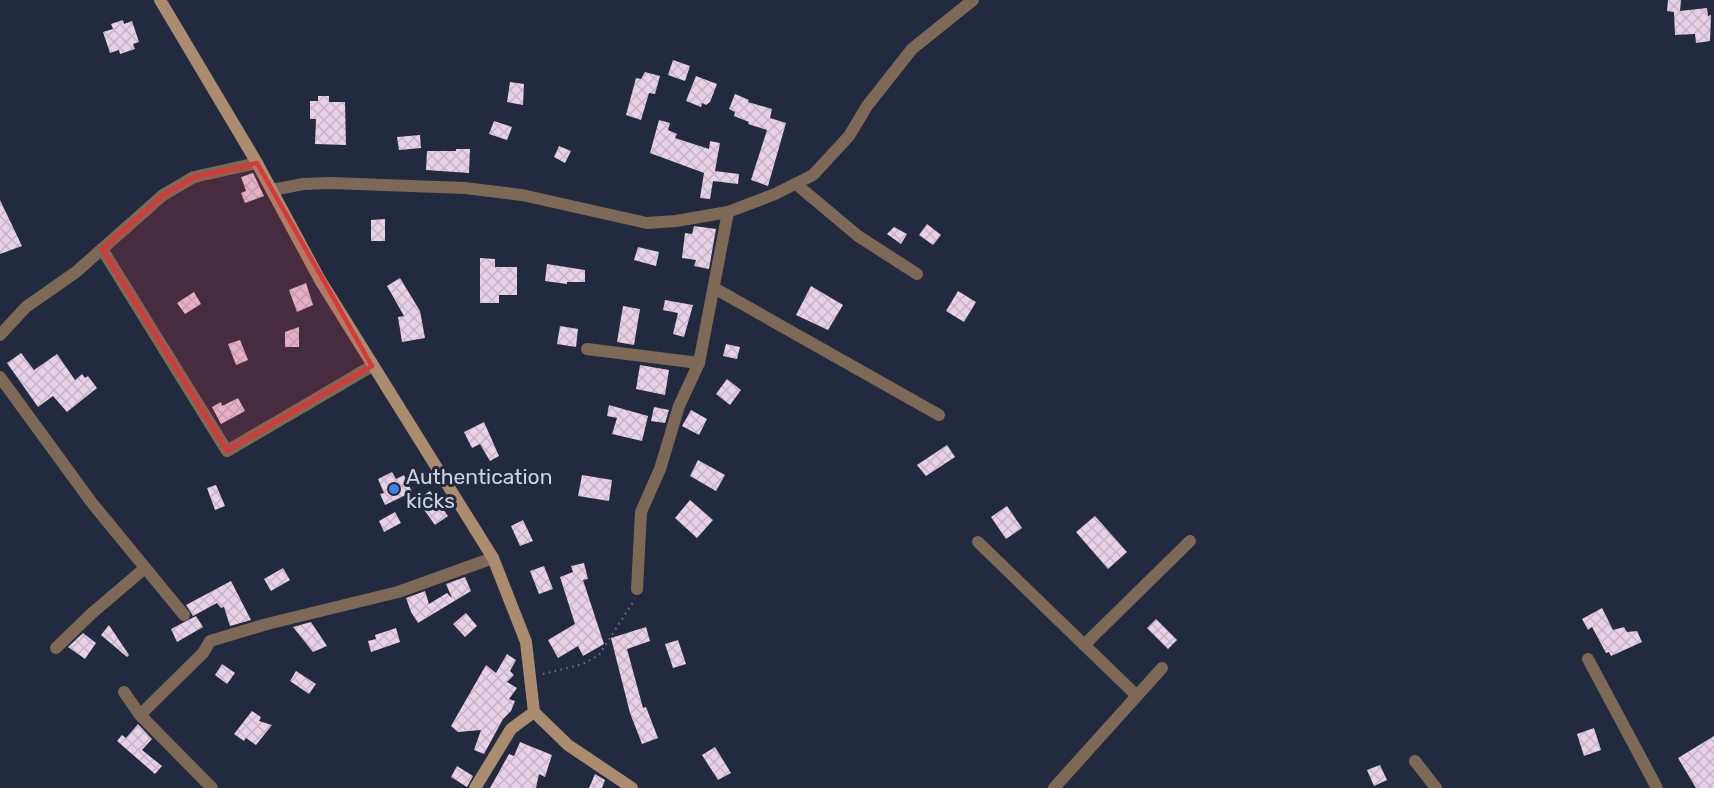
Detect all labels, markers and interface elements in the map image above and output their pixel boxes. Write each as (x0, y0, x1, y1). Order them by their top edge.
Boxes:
place label: Authentication kicks (406, 464, 552, 513)
marker: Authentication kicks (387, 482, 401, 496)

